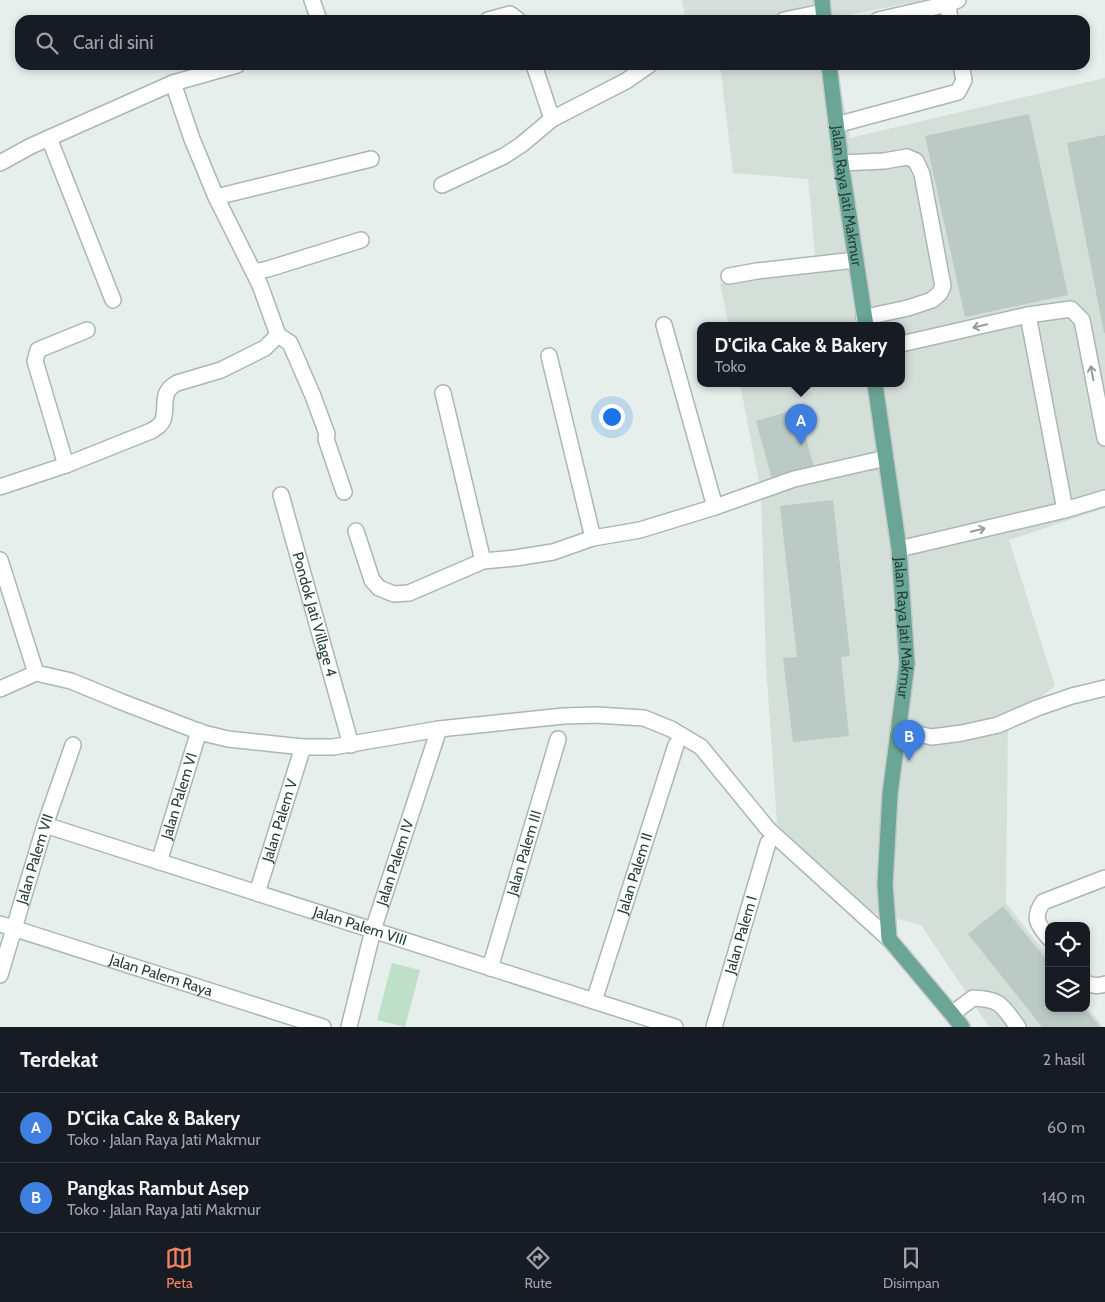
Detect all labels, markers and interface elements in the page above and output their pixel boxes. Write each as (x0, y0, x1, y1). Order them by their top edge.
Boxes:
search box (15, 15, 1090, 70)
icon: search (33, 29, 61, 57)
text: Cari di sini (73, 31, 154, 54)
street label: Jalan Raya Jati Makmur (827, 124, 866, 267)
popup (697, 322, 905, 387)
one-way arrow (973, 322, 989, 331)
text: D'Cika Cake & Bakery (714, 334, 888, 357)
text: Toko (714, 357, 746, 376)
one-way arrow (1087, 366, 1097, 382)
your location (599, 404, 625, 430)
pin: A (785, 404, 817, 445)
one-way arrow (970, 525, 986, 534)
street label: Pondok Jati Village 4 (288, 550, 341, 679)
street label: Jalan Raya Jati Makmur (891, 556, 916, 700)
pin: B (893, 720, 925, 761)
street label: Jalan Palem VI (157, 751, 201, 842)
street label: Jalan Palem V (258, 776, 302, 865)
street label: Jalan Palem III (503, 808, 545, 899)
street label: Jalan Palem VII (12, 812, 57, 907)
street label: Jalan Palem IV (372, 816, 418, 909)
street label: Jalan Palem II (613, 830, 656, 917)
street label: Jalan Palem I (721, 894, 761, 977)
street label: Jalan Palem VIII (310, 902, 409, 949)
map controls (1045, 922, 1090, 1012)
button: locate (1045, 922, 1090, 967)
street label: Jalan Palem Raya (106, 950, 216, 1000)
button: layers (1045, 967, 1090, 1012)
text: Terdekat (20, 1047, 98, 1072)
text: 2 hasil (1043, 1050, 1085, 1069)
text: D'Cika Cake & Bakery (67, 1107, 240, 1130)
text: A (31, 1118, 41, 1137)
text: 60 m (1047, 1118, 1085, 1137)
text: Toko · Jalan Raya Jati Makmur (67, 1130, 261, 1149)
text: Pangkas Rambut Asep (67, 1177, 249, 1200)
text: B (31, 1188, 41, 1207)
text: 140 m (1042, 1188, 1085, 1207)
text: Toko · Jalan Raya Jati Makmur (67, 1200, 261, 1219)
tab: Peta (165, 1244, 193, 1292)
tab: Rute (524, 1244, 552, 1292)
tab: Disimpan (883, 1244, 940, 1292)

